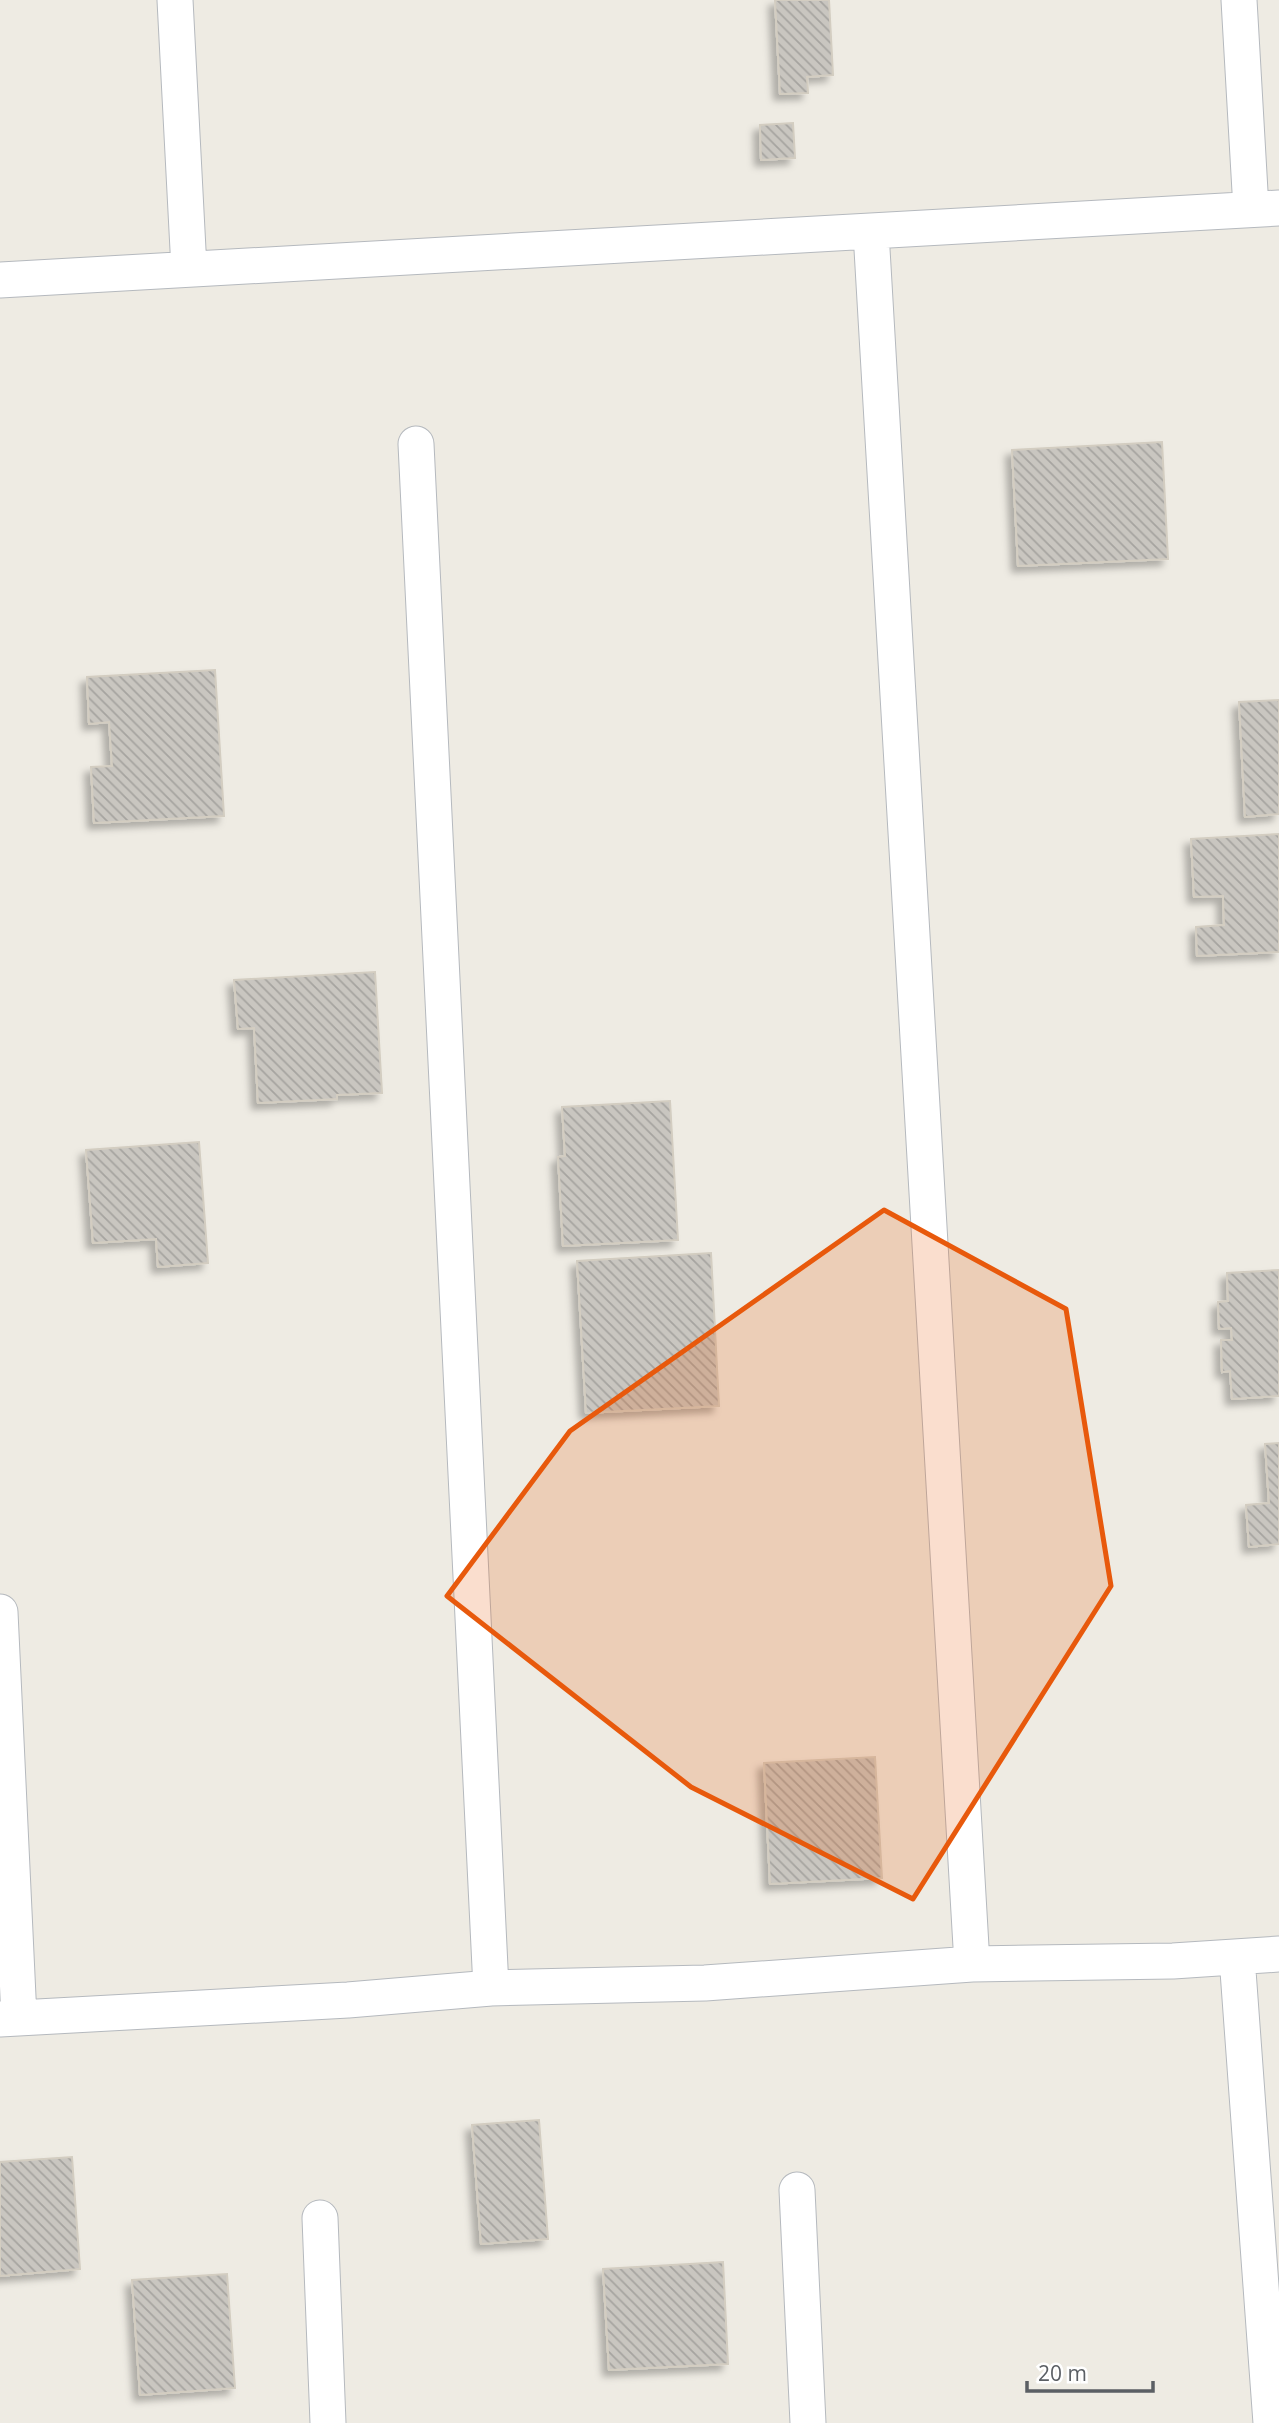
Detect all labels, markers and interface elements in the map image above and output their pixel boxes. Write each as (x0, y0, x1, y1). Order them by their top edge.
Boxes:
scale bar (1027, 2350, 1153, 2394)
text: 20 m (1038, 2359, 1087, 2387)

